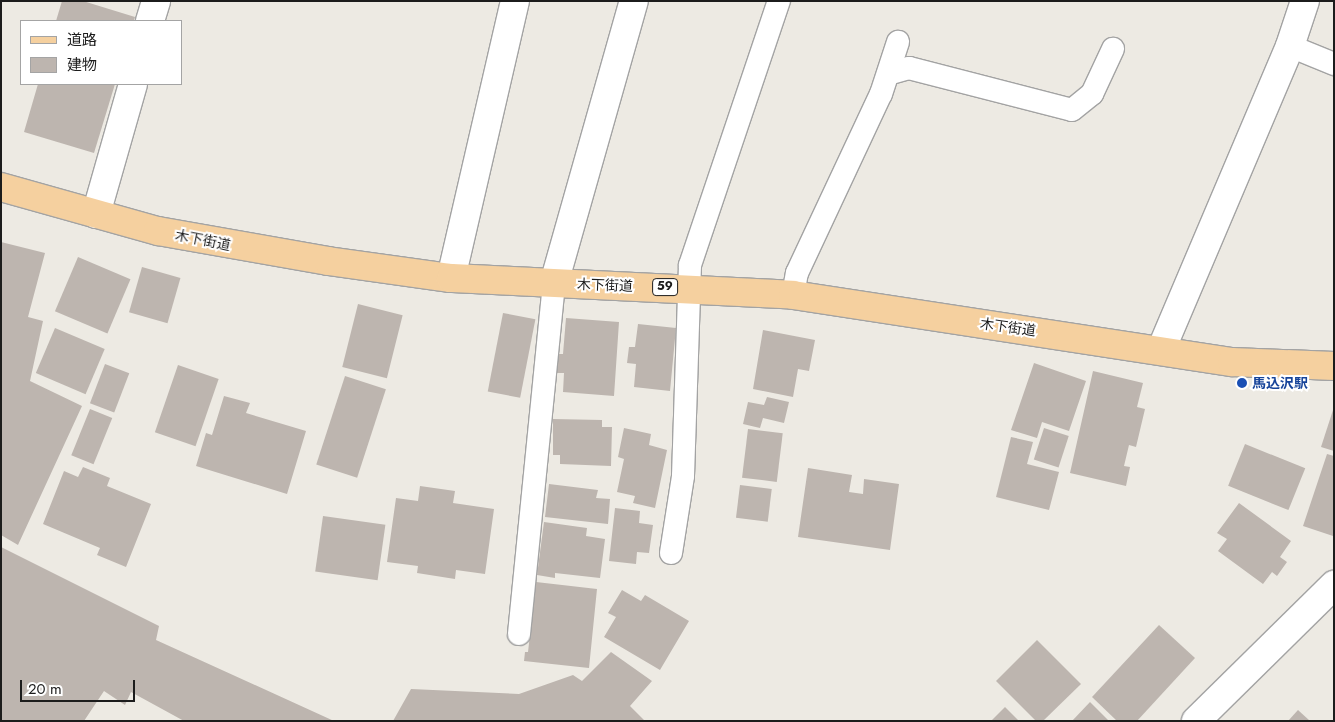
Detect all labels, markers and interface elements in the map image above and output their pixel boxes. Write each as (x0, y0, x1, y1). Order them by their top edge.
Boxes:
legend (20, 20, 182, 85)
text: 道路 (67, 29, 97, 51)
text: 建物 (67, 54, 97, 76)
street label: 木下街道 (174, 226, 232, 254)
street label: 木下街道 (577, 276, 633, 294)
road number: 59 (651, 278, 679, 296)
street label: 木下街道 (979, 315, 1037, 339)
place label: 馬込沢駅 (1252, 375, 1308, 391)
marker: 馬込沢駅 (1236, 377, 1248, 389)
scale bar (22, 670, 138, 702)
text: 20 m (28, 678, 62, 700)

